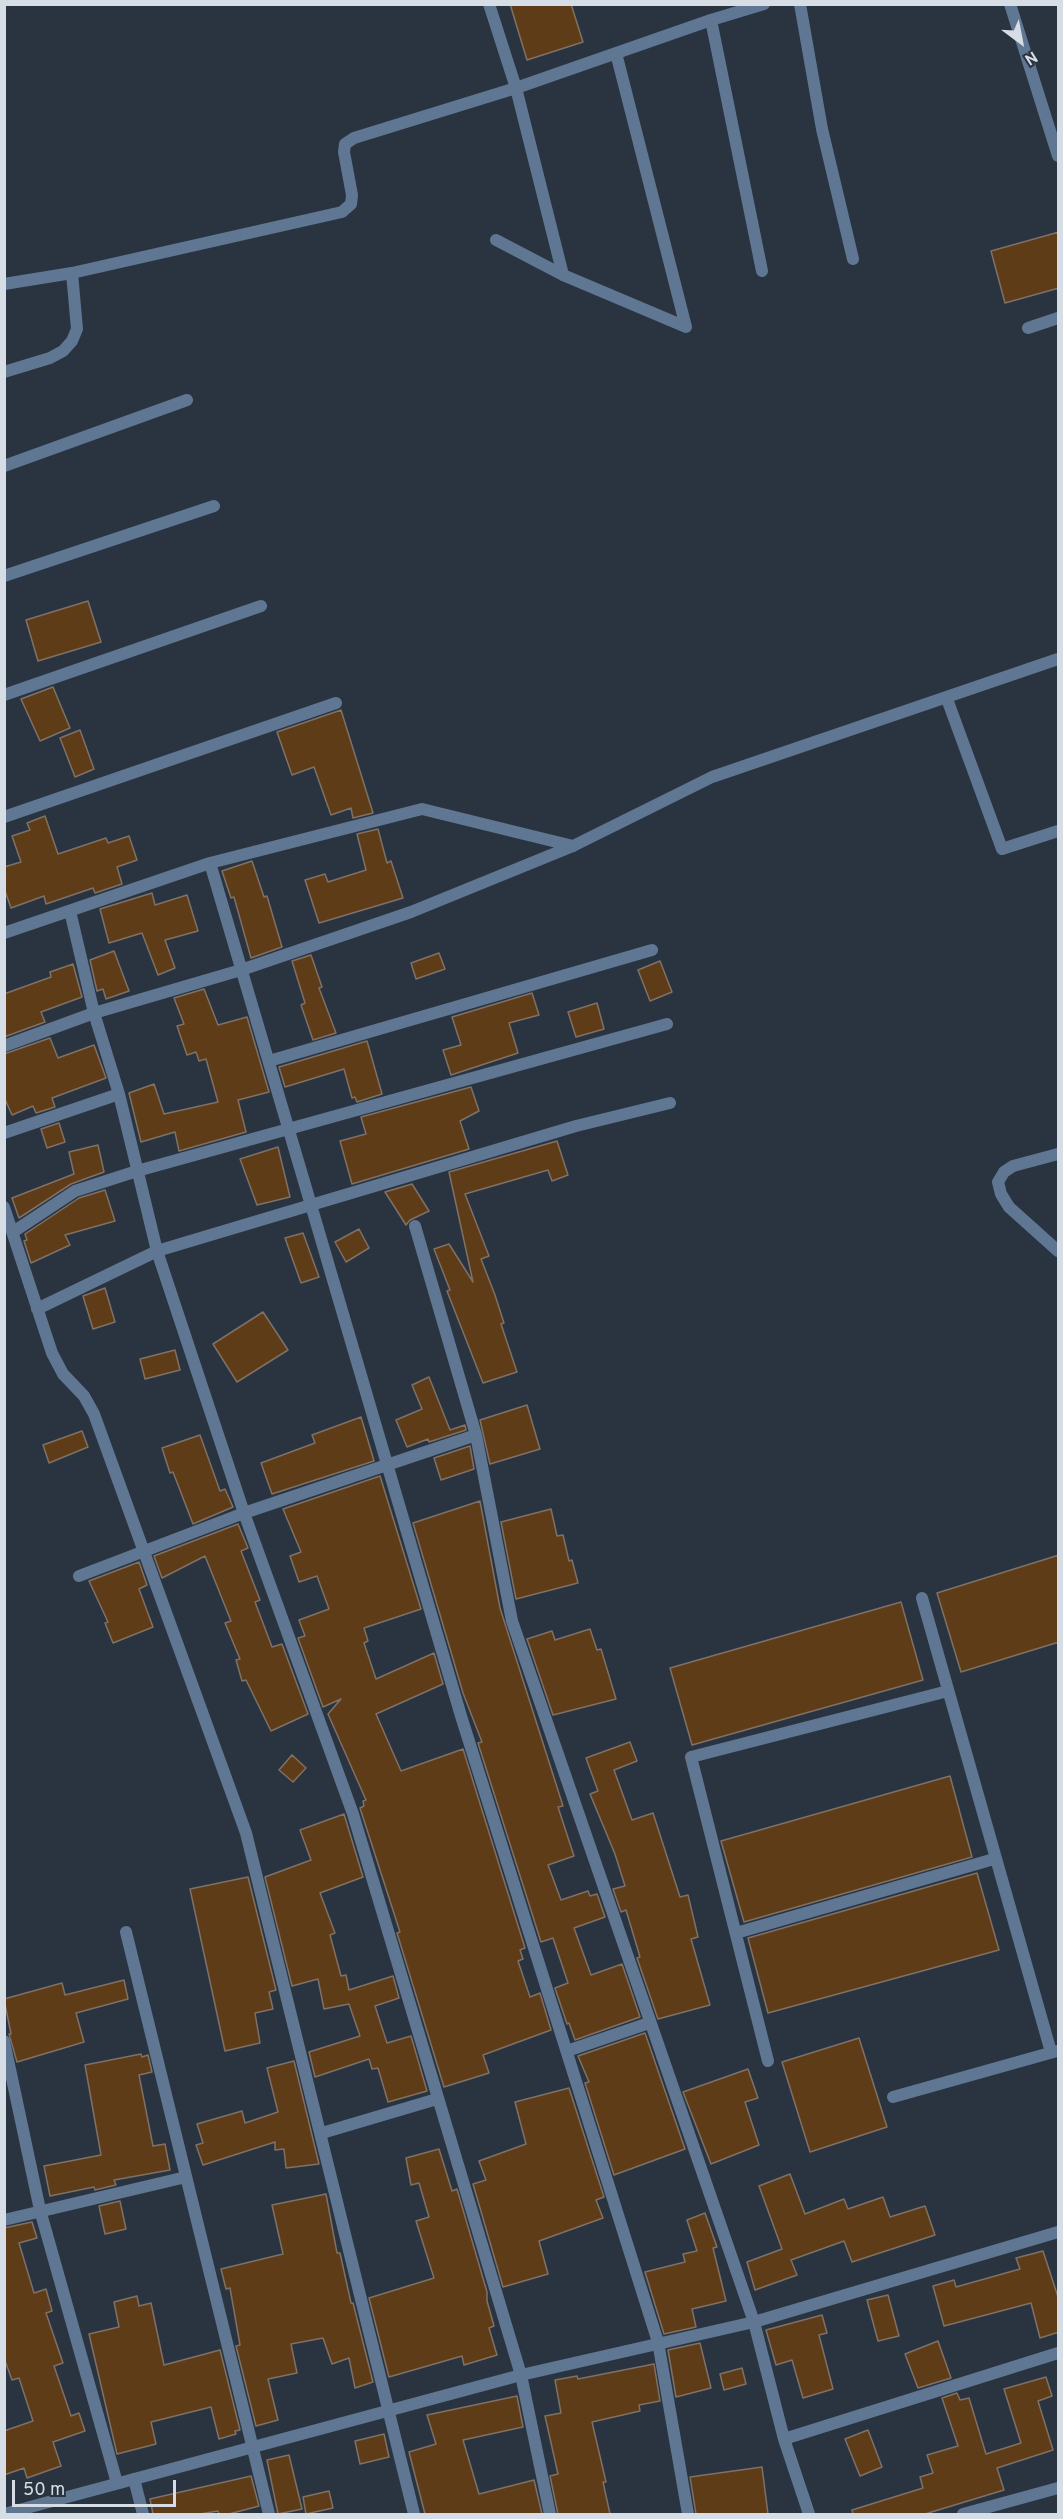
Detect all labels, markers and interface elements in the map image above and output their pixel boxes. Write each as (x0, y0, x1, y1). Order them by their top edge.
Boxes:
north arrow (991, 12, 1051, 72)
text: N (1020, 46, 1041, 69)
scale bar (15, 2468, 178, 2506)
text: 50 m (23, 2479, 65, 2502)

